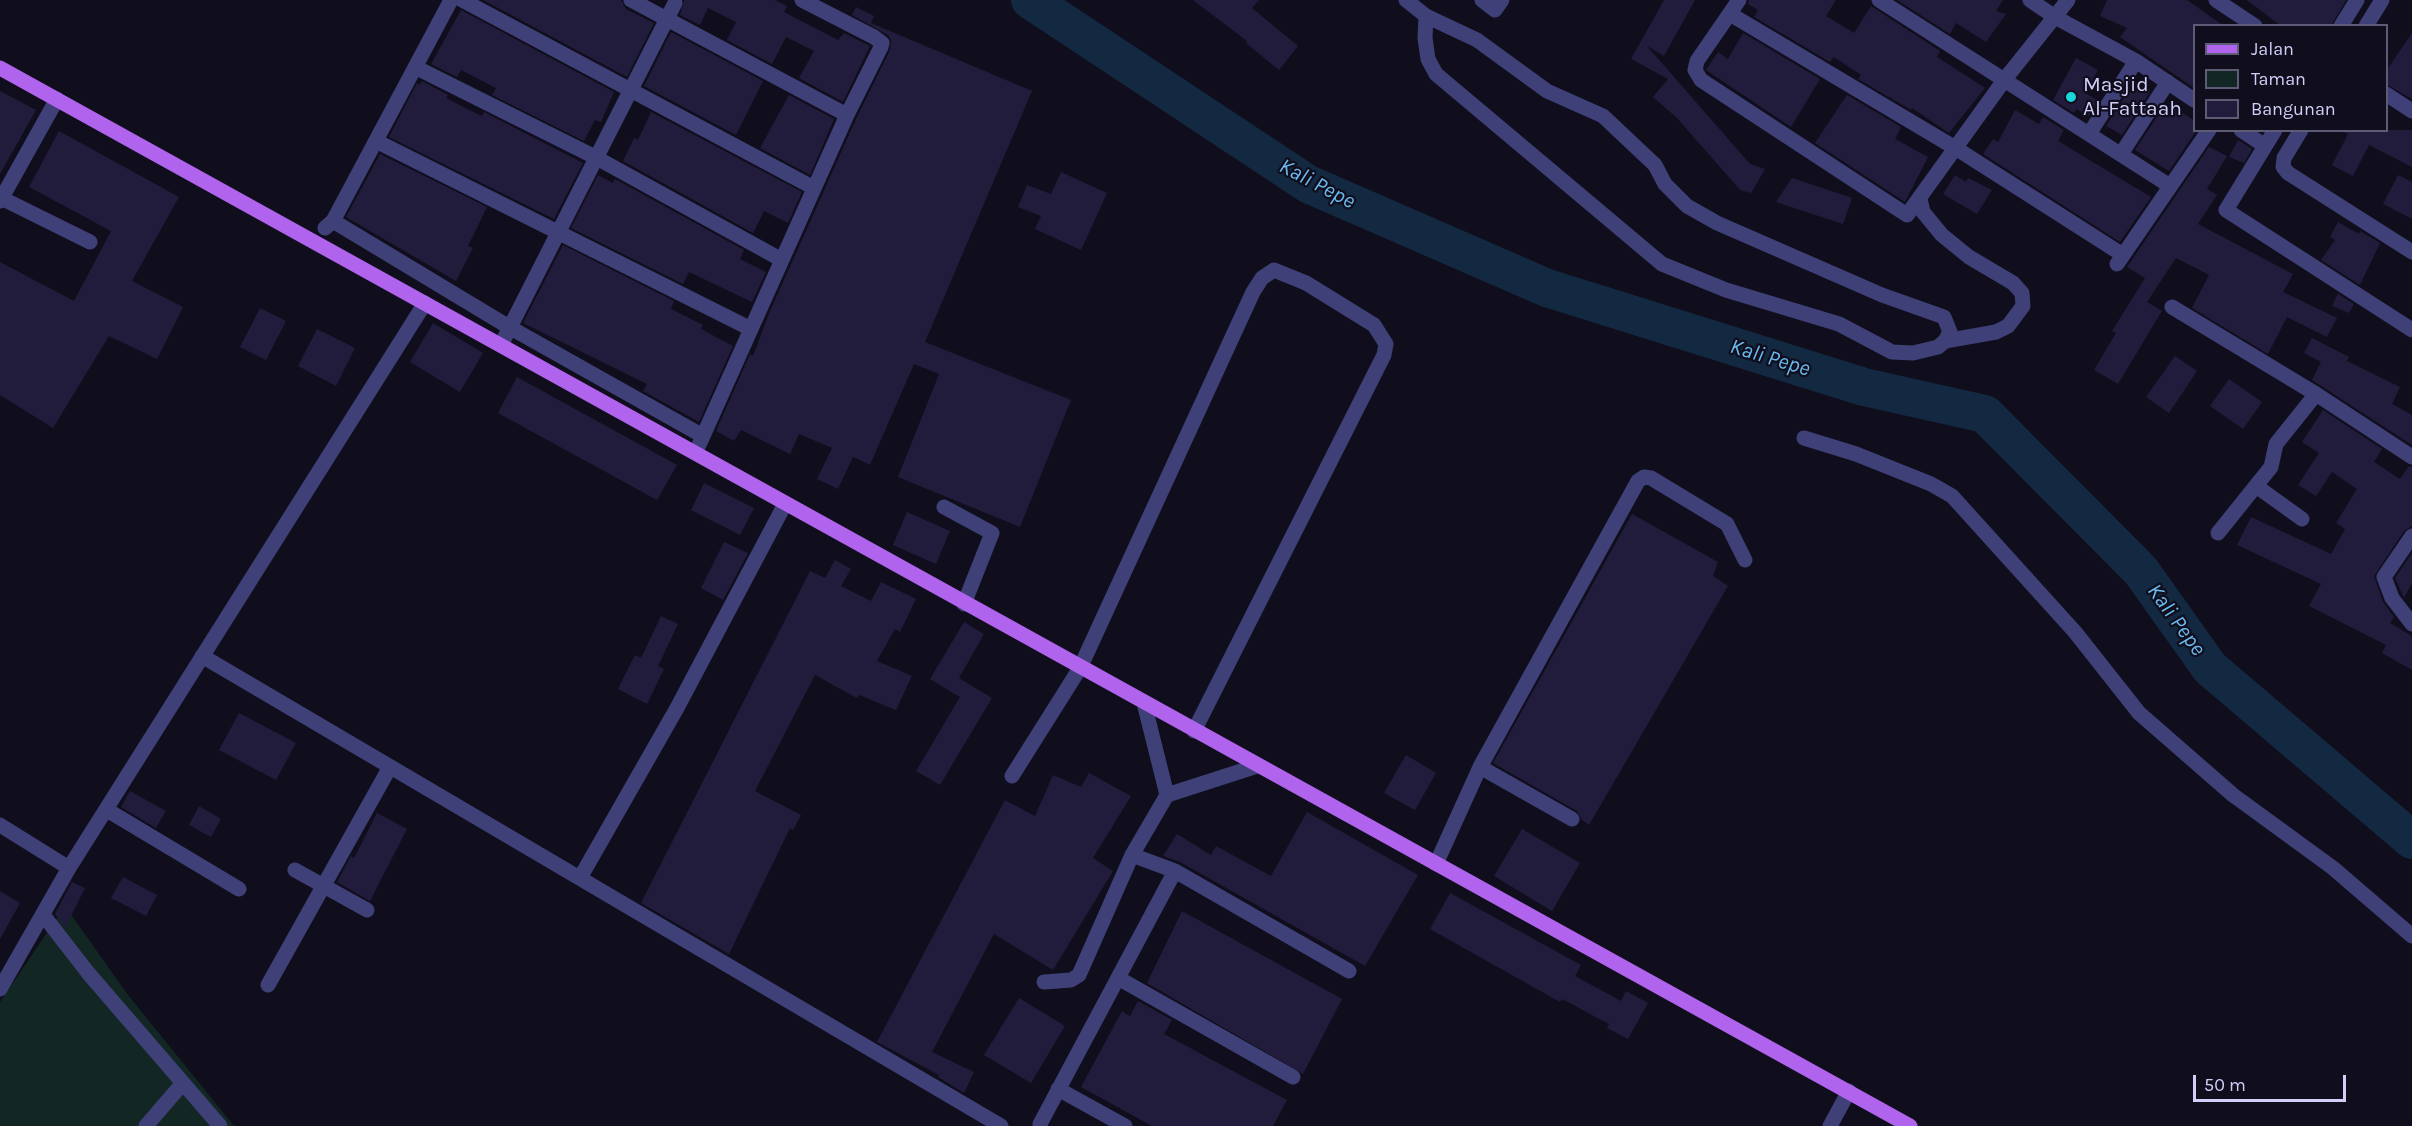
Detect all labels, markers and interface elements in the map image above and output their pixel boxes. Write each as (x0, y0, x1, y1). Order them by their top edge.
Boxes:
legend (2193, 24, 2388, 132)
text: Jalan (2251, 38, 2294, 60)
text: Taman (2251, 68, 2306, 90)
place label: Masjid Al-Fattaah (2083, 72, 2182, 122)
marker: Masjid Al-Fattaah (2064, 90, 2078, 104)
text: Bangunan (2251, 98, 2336, 120)
water label: Kali Pepe (1274, 153, 1360, 215)
water label: Kali Pepe (1727, 333, 1813, 383)
water label: Kali Pepe (2141, 579, 2211, 661)
scale bar (2196, 1063, 2349, 1101)
text: 50 m (2204, 1074, 2246, 1096)

